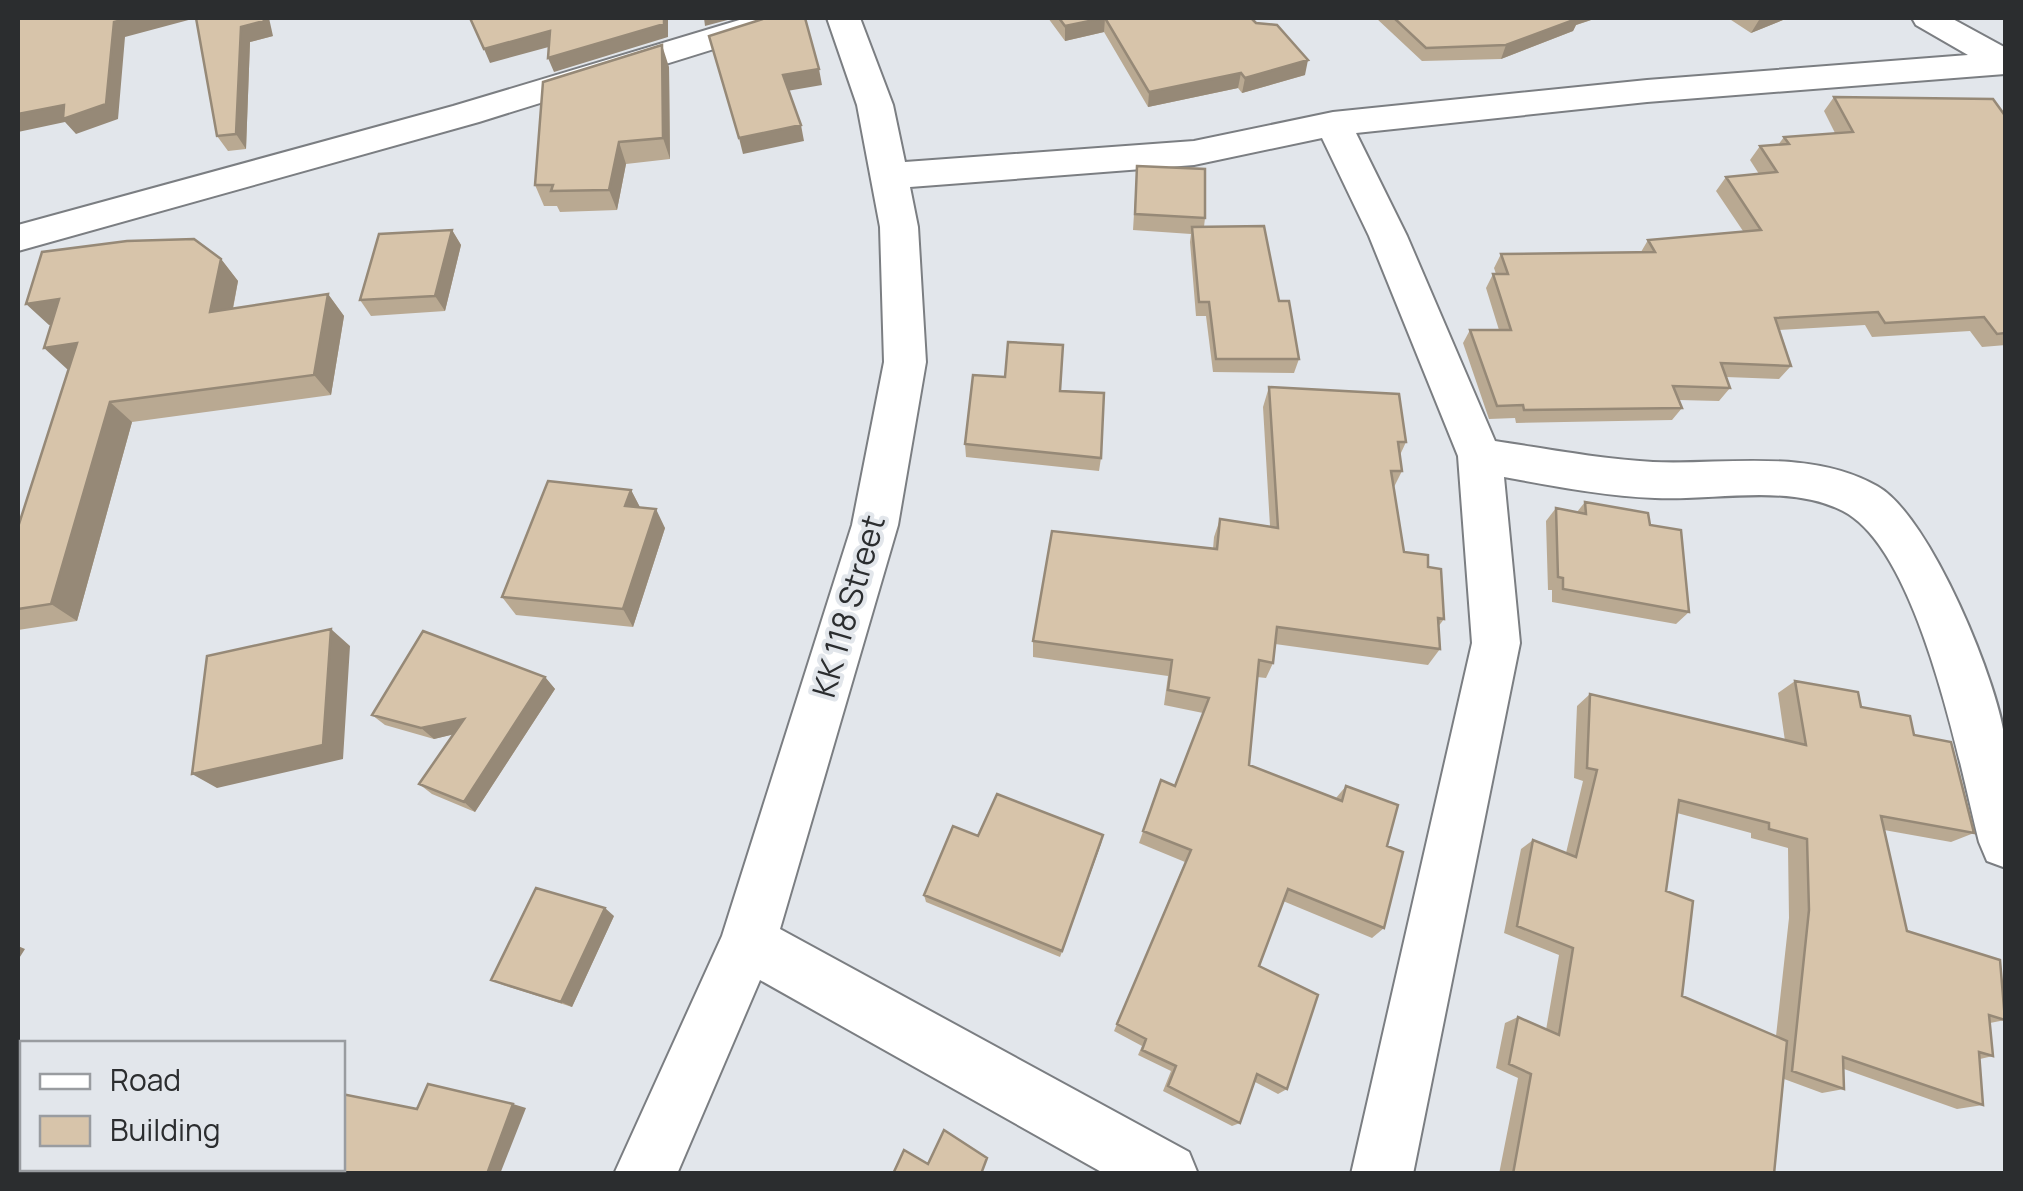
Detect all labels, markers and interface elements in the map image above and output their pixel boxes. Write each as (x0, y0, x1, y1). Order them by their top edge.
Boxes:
street label: KK 118 Street (801, 510, 895, 702)
legend (20, 1041, 345, 1171)
text: Road (110, 1059, 181, 1100)
text: Building (110, 1109, 221, 1150)

